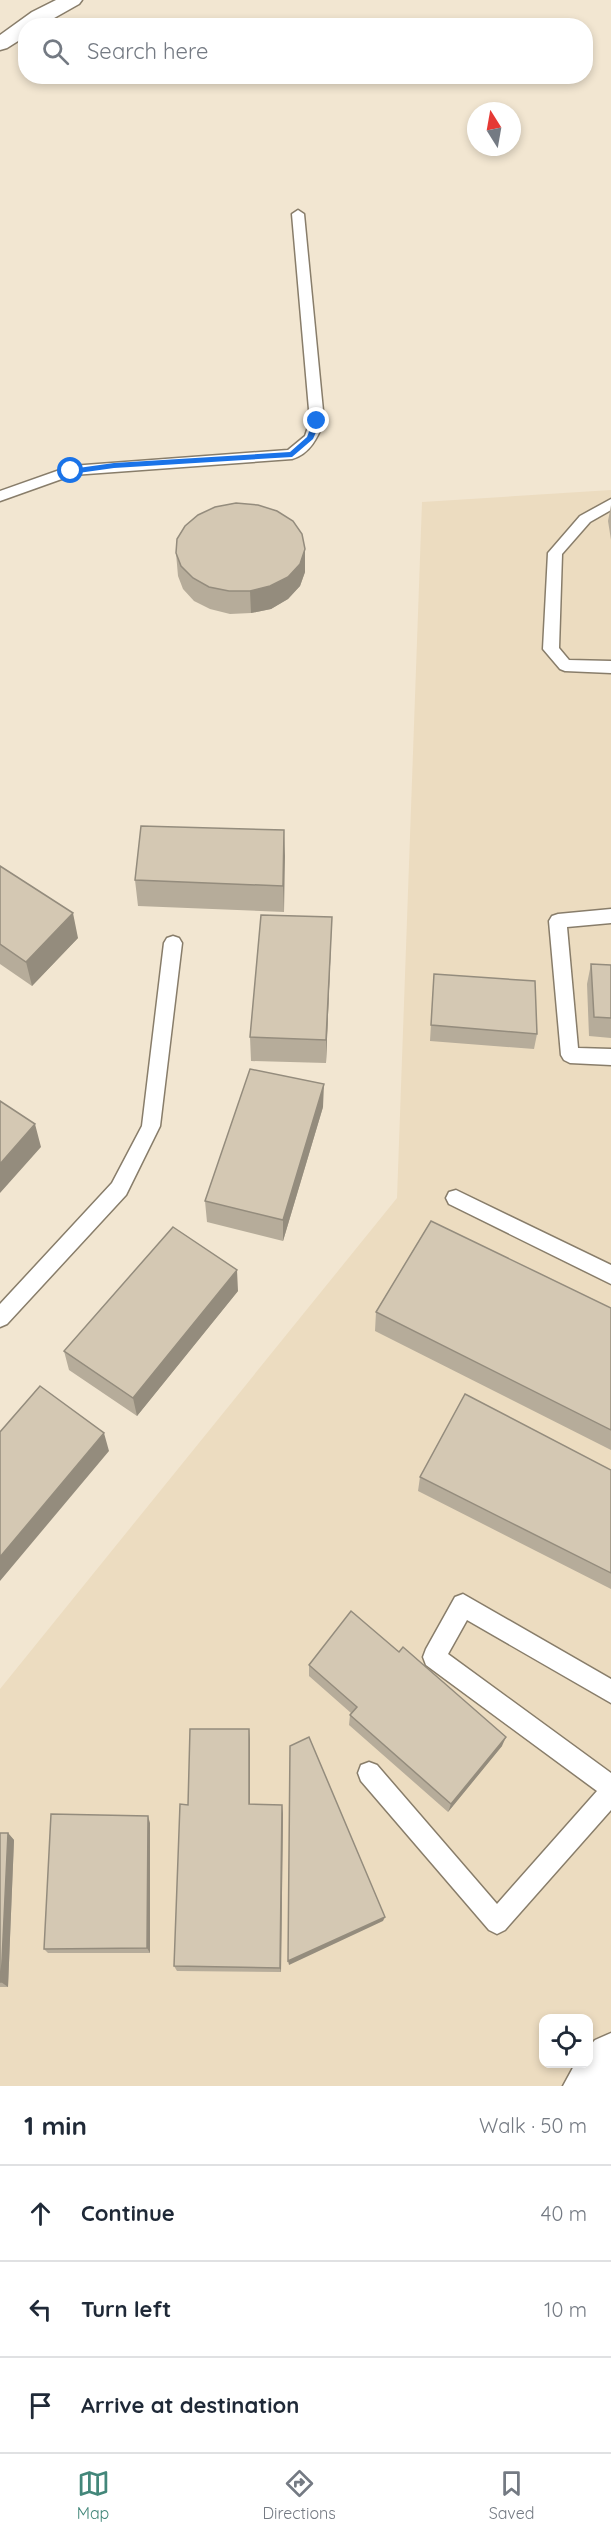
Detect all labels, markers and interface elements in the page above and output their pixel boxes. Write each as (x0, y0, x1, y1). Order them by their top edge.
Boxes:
search box (18, 18, 593, 84)
icon: search (39, 35, 72, 68)
text: Search here (87, 37, 208, 65)
north arrow (467, 102, 521, 156)
route end (303, 407, 329, 433)
route start (57, 457, 83, 483)
map controls (539, 2014, 593, 2068)
button: locate (539, 2014, 593, 2068)
text: 1 min (24, 2109, 87, 2142)
text: Walk · 50 m (479, 2113, 587, 2138)
icon: ahead (24, 2197, 57, 2230)
text: Continue (81, 2199, 175, 2227)
text: 40 m (541, 2201, 587, 2226)
icon: left (24, 2293, 57, 2326)
text: Turn left (81, 2295, 171, 2323)
text: 10 m (544, 2297, 587, 2322)
icon: arrive (24, 2389, 57, 2422)
text: Arrive at destination (81, 2391, 299, 2419)
tab: Map (77, 2467, 110, 2523)
tab: Directions (263, 2467, 336, 2523)
tab: Saved (489, 2467, 534, 2523)

